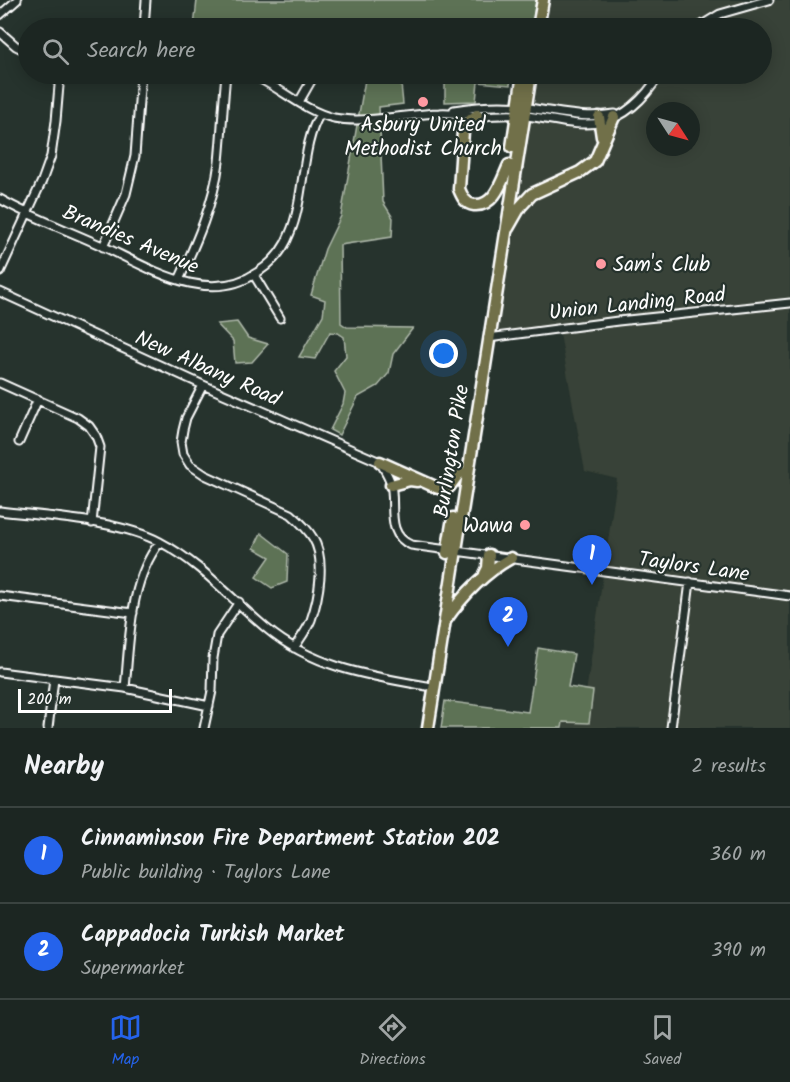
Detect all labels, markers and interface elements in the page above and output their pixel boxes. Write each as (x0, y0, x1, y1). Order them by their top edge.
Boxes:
search box (18, 18, 772, 84)
text: Search here (87, 34, 195, 69)
icon: search (39, 35, 72, 68)
marker: Asbury United Methodist Church (416, 95, 430, 109)
north arrow (646, 102, 700, 156)
place label: Asbury United Methodist Church (344, 109, 502, 166)
street label: Brandies Avenue (57, 197, 204, 284)
place label: Sam's Club (613, 249, 710, 282)
marker: Sam's Club (594, 257, 608, 271)
street label: Union Landing Road (547, 279, 728, 330)
street label: New Albany Road (129, 322, 286, 416)
your location (429, 339, 458, 368)
street label: Burlington Pike (426, 382, 479, 520)
place label: Wawa (463, 510, 513, 543)
marker: Wawa (518, 518, 532, 532)
pin: 1 (572, 536, 612, 585)
street label: Taylors Lane (636, 543, 752, 592)
pin: 2 (488, 598, 528, 647)
scale bar (18, 686, 172, 714)
text: 200 m (27, 687, 71, 712)
text: Nearby (24, 746, 104, 788)
text: 2 results (691, 751, 766, 783)
text: Cinnaminson Fire Department Station 202 (81, 822, 500, 857)
text: 1 (40, 839, 47, 871)
text: 360 m (710, 839, 766, 871)
text: Public building · Taylors Lane (81, 857, 331, 889)
text: Cappadocia Turkish Market (81, 918, 344, 953)
text: 2 (38, 935, 49, 967)
text: 390 m (711, 935, 766, 967)
text: Supermarket (81, 953, 184, 985)
tab: Map (109, 1011, 142, 1072)
tab: Directions (359, 1011, 426, 1072)
tab: Saved (643, 1011, 681, 1072)

